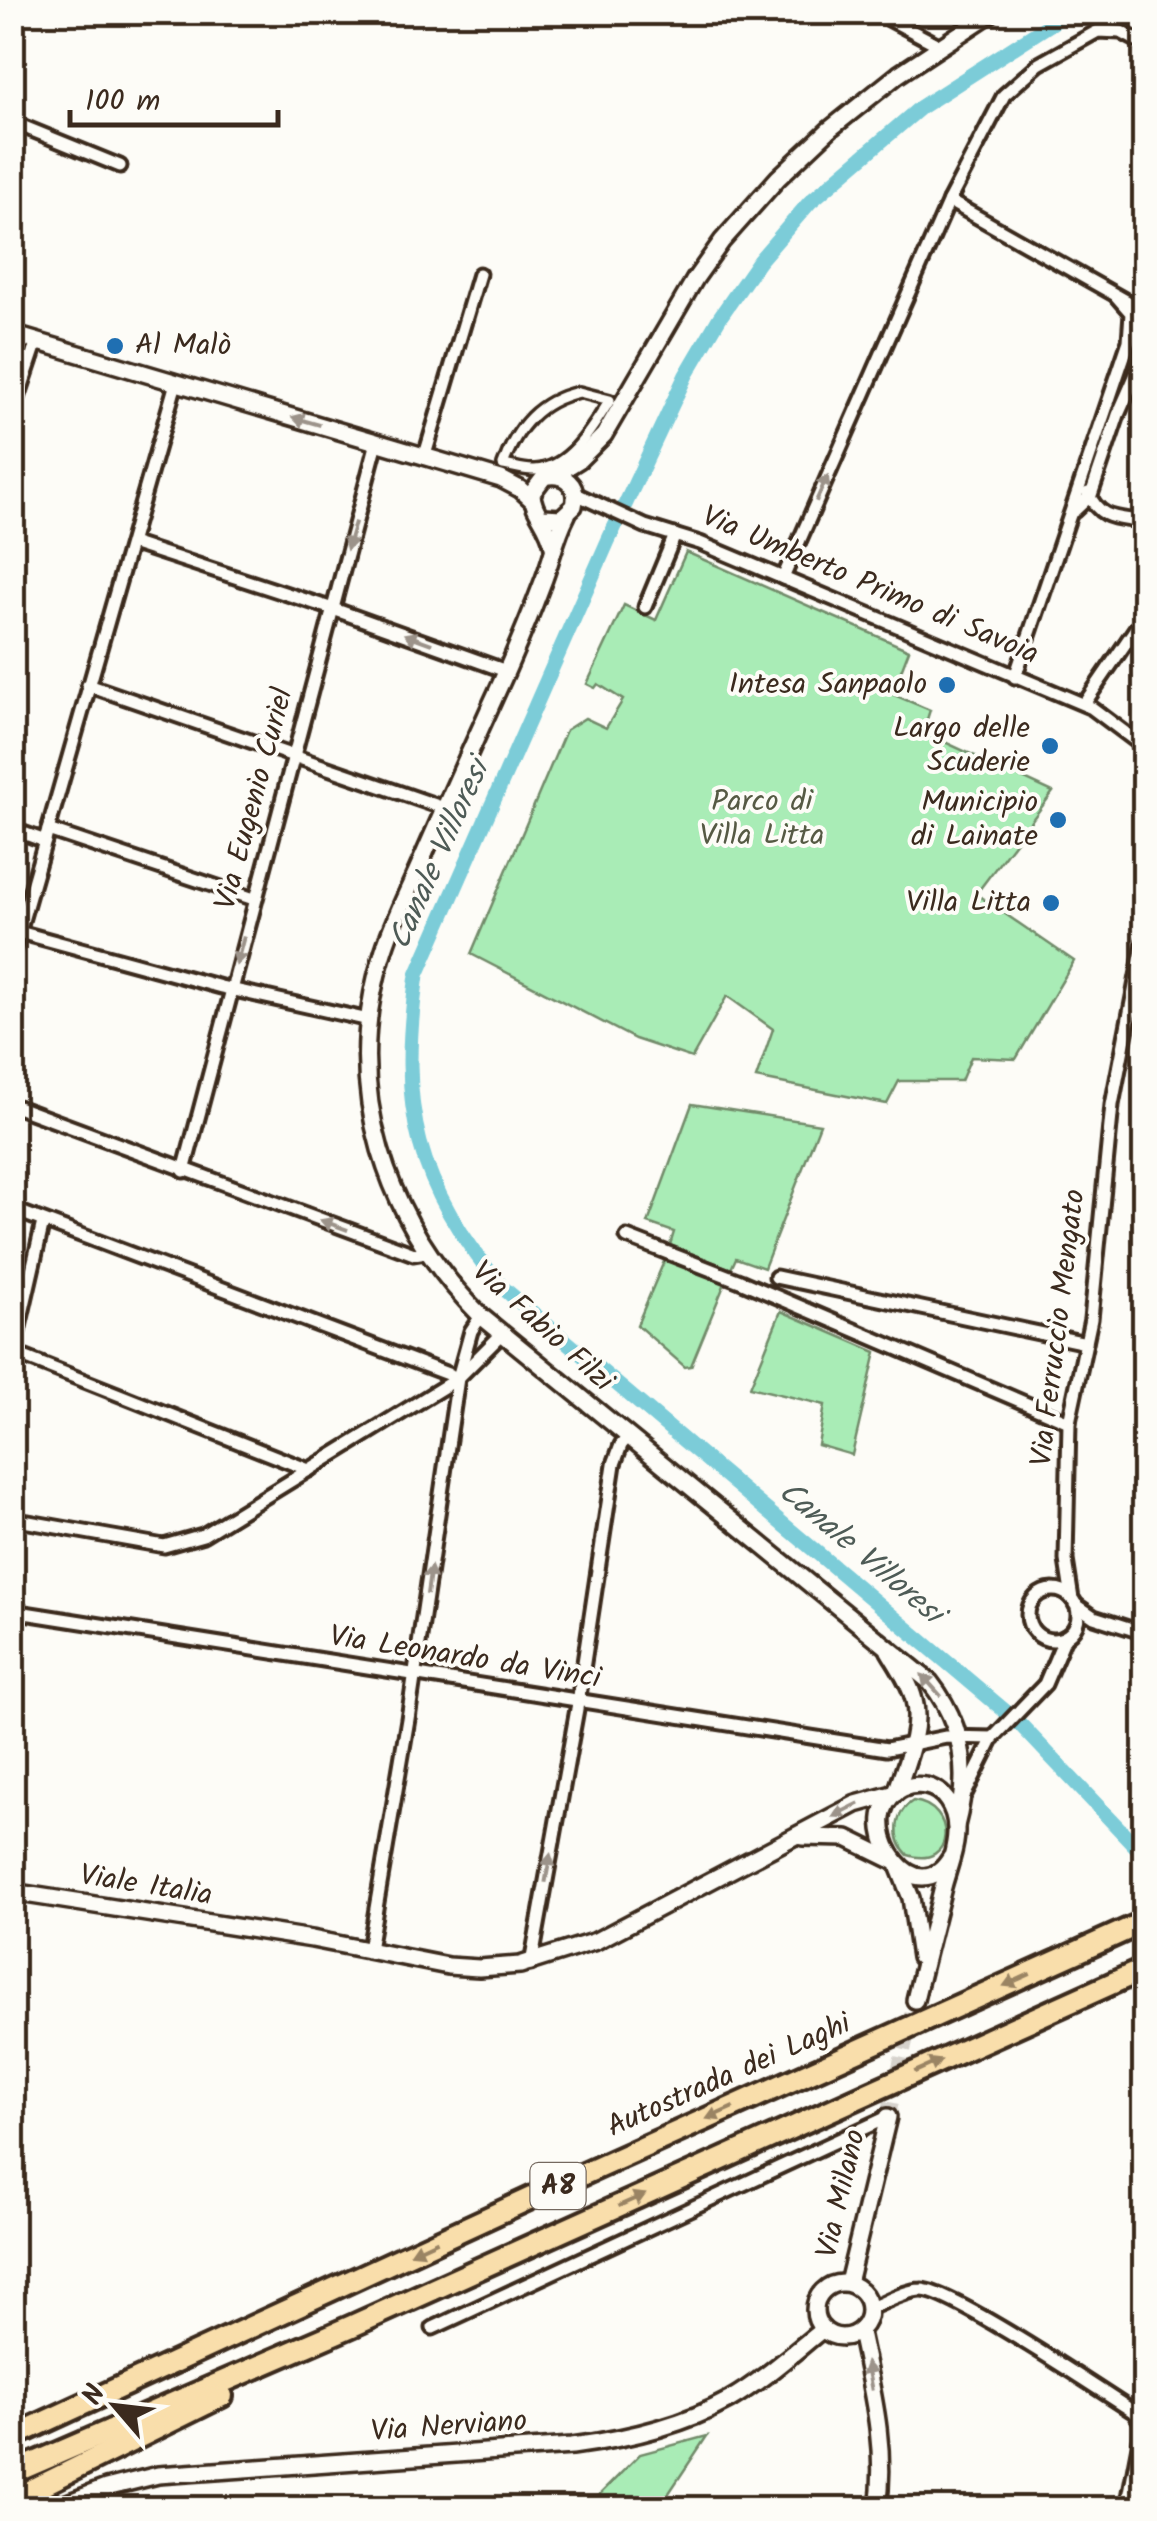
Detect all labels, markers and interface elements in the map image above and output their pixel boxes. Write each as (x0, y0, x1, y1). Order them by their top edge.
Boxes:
scale bar (70, 65, 278, 127)
text: 100 m (85, 78, 160, 126)
place label: Al Malò (135, 322, 231, 370)
marker: Al Malò (104, 335, 126, 357)
one-way arrow (291, 413, 321, 428)
one-way arrow (814, 473, 830, 503)
street label: Via Umberto Primo di Savoia (694, 493, 1046, 679)
one-way arrow (343, 521, 359, 552)
one-way arrow (403, 631, 433, 646)
place label: Intesa Sanpaolo (729, 661, 927, 709)
marker: Intesa Sanpaolo (936, 674, 958, 696)
street label: Via Eugenio Curiel (202, 683, 308, 915)
place label: Largo delle Scuderie (893, 705, 1030, 787)
marker: Largo delle Scuderie (1039, 735, 1061, 757)
water label: Canale Villoresi (376, 746, 507, 958)
park label: Parco di Villa Litta (700, 778, 824, 860)
place label: Municipio di Lainate (911, 779, 1038, 861)
marker: Municipio di Lainate (1047, 809, 1069, 831)
place label: Villa Litta (906, 879, 1031, 927)
marker: Villa Litta (1040, 892, 1062, 914)
one-way arrow (232, 936, 248, 967)
street label: Via Ferruccio Mengato (1018, 1187, 1100, 1469)
one-way arrow (319, 1217, 349, 1232)
street label: Via Fabio Filzi (460, 1250, 626, 1406)
water label: Canale Villoresi (766, 1468, 959, 1642)
one-way arrow (421, 1564, 437, 1595)
street label: Via Leonardo da Vinci (326, 1613, 606, 1703)
one-way arrow (920, 1673, 942, 1698)
one-way arrow (831, 1801, 860, 1818)
one-way arrow (541, 1851, 556, 1883)
street label: Viale Italia (76, 1852, 216, 1920)
one-way arrow (1002, 1972, 1032, 1988)
street label: Autostrada dei Laghi (599, 2000, 861, 2151)
one-way arrow (914, 2058, 943, 2075)
one-way arrow (705, 2105, 735, 2121)
street label: Via Milano (804, 2125, 880, 2263)
road number: A8 (530, 2163, 586, 2209)
one-way arrow (617, 2192, 647, 2208)
one-way arrow (410, 2239, 439, 2255)
north arrow (65, 2356, 165, 2456)
one-way arrow (860, 2360, 876, 2391)
text: N (71, 2377, 119, 2414)
street label: Via Nerviano (369, 2398, 529, 2456)

